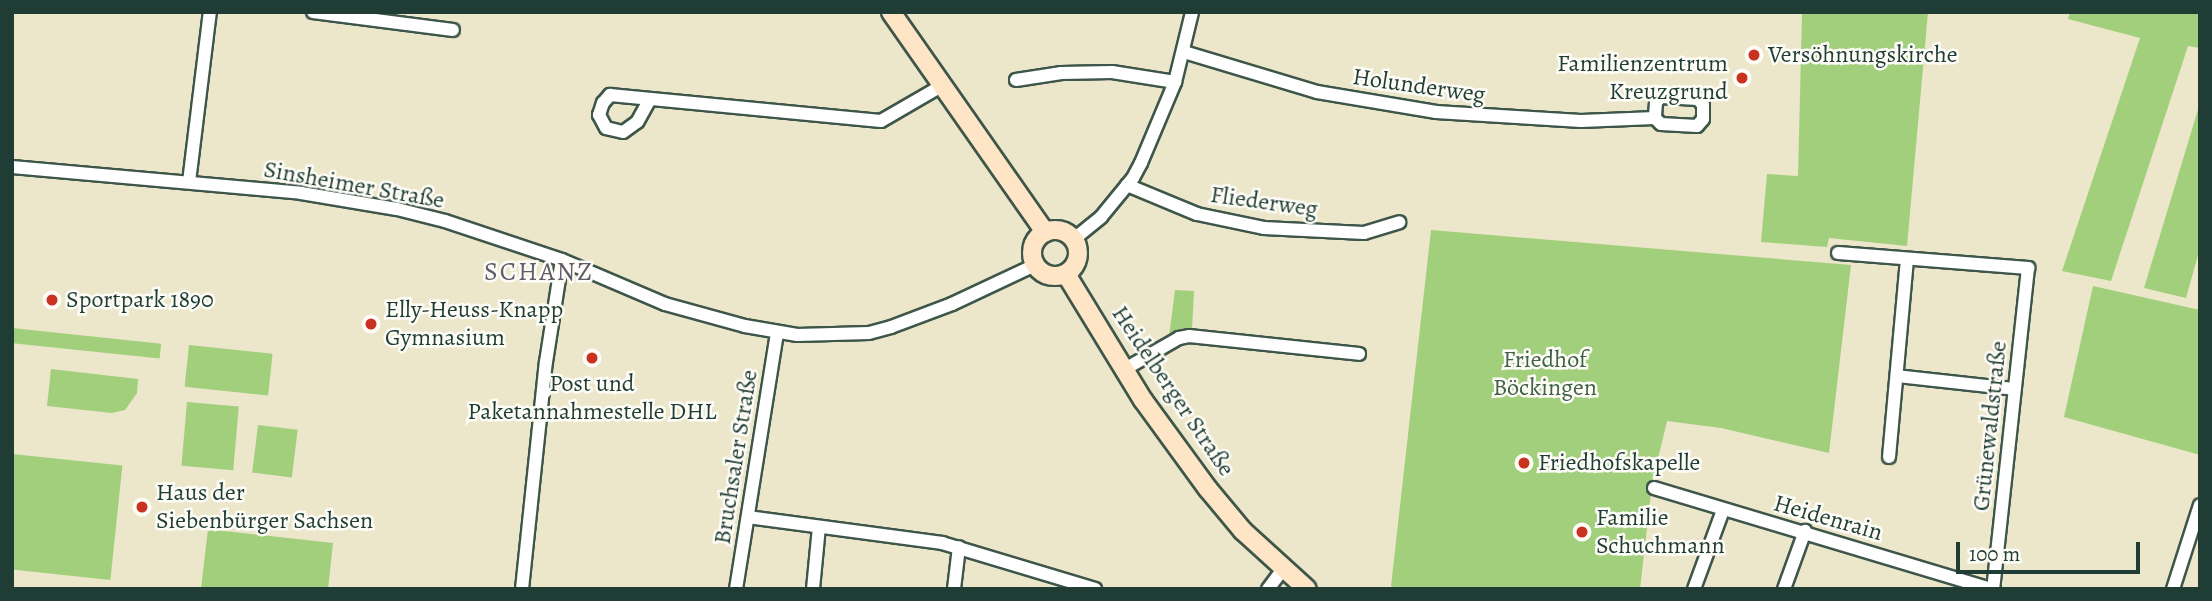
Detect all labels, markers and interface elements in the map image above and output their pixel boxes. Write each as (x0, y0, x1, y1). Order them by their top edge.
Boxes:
place label: Versöhnungskirche (1768, 41, 1958, 69)
marker: Versöhnungskirche (1746, 47, 1762, 63)
place label: Familienzentrum Kreuzgrund (1557, 50, 1728, 106)
street label: Holunderweg (1351, 62, 1487, 110)
marker: Familienzentrum Kreuzgrund (1734, 70, 1750, 86)
street label: Sinsheimer Straße (262, 155, 446, 215)
street label: Fliederweg (1209, 180, 1319, 224)
district label: SCHANZ (485, 256, 593, 288)
place label: Sportpark 1890 (66, 286, 214, 314)
marker: Sportpark 1890 (44, 292, 60, 308)
place label: Elly-Heuss-Knapp Gymnasium (385, 296, 563, 352)
street label: Heidelberger Straße (1105, 300, 1241, 482)
marker: Elly-Heuss-Knapp Gymnasium (363, 316, 379, 332)
street label: Grünewaldstraße (1967, 340, 2013, 512)
park label: Friedhof Böckingen (1493, 346, 1597, 402)
marker: Post und Paketannahmestelle DHL (584, 350, 600, 366)
street label: Bruchsaler Straße (708, 368, 764, 546)
place label: Post und Paketannahmestelle DHL (468, 370, 716, 426)
place label: Friedhofskapelle (1538, 449, 1700, 477)
marker: Friedhofskapelle (1516, 455, 1532, 471)
place label: Haus der Siebenbürger Sachsen (156, 479, 373, 535)
street label: Heidenrain (1770, 489, 1886, 547)
marker: Haus der Siebenbürger Sachsen (134, 499, 150, 515)
place label: Familie Schuchmann (1596, 504, 1725, 560)
marker: Familie Schuchmann (1574, 524, 1590, 540)
scale bar (1960, 528, 2144, 572)
text: 100 m (1969, 540, 2020, 568)

